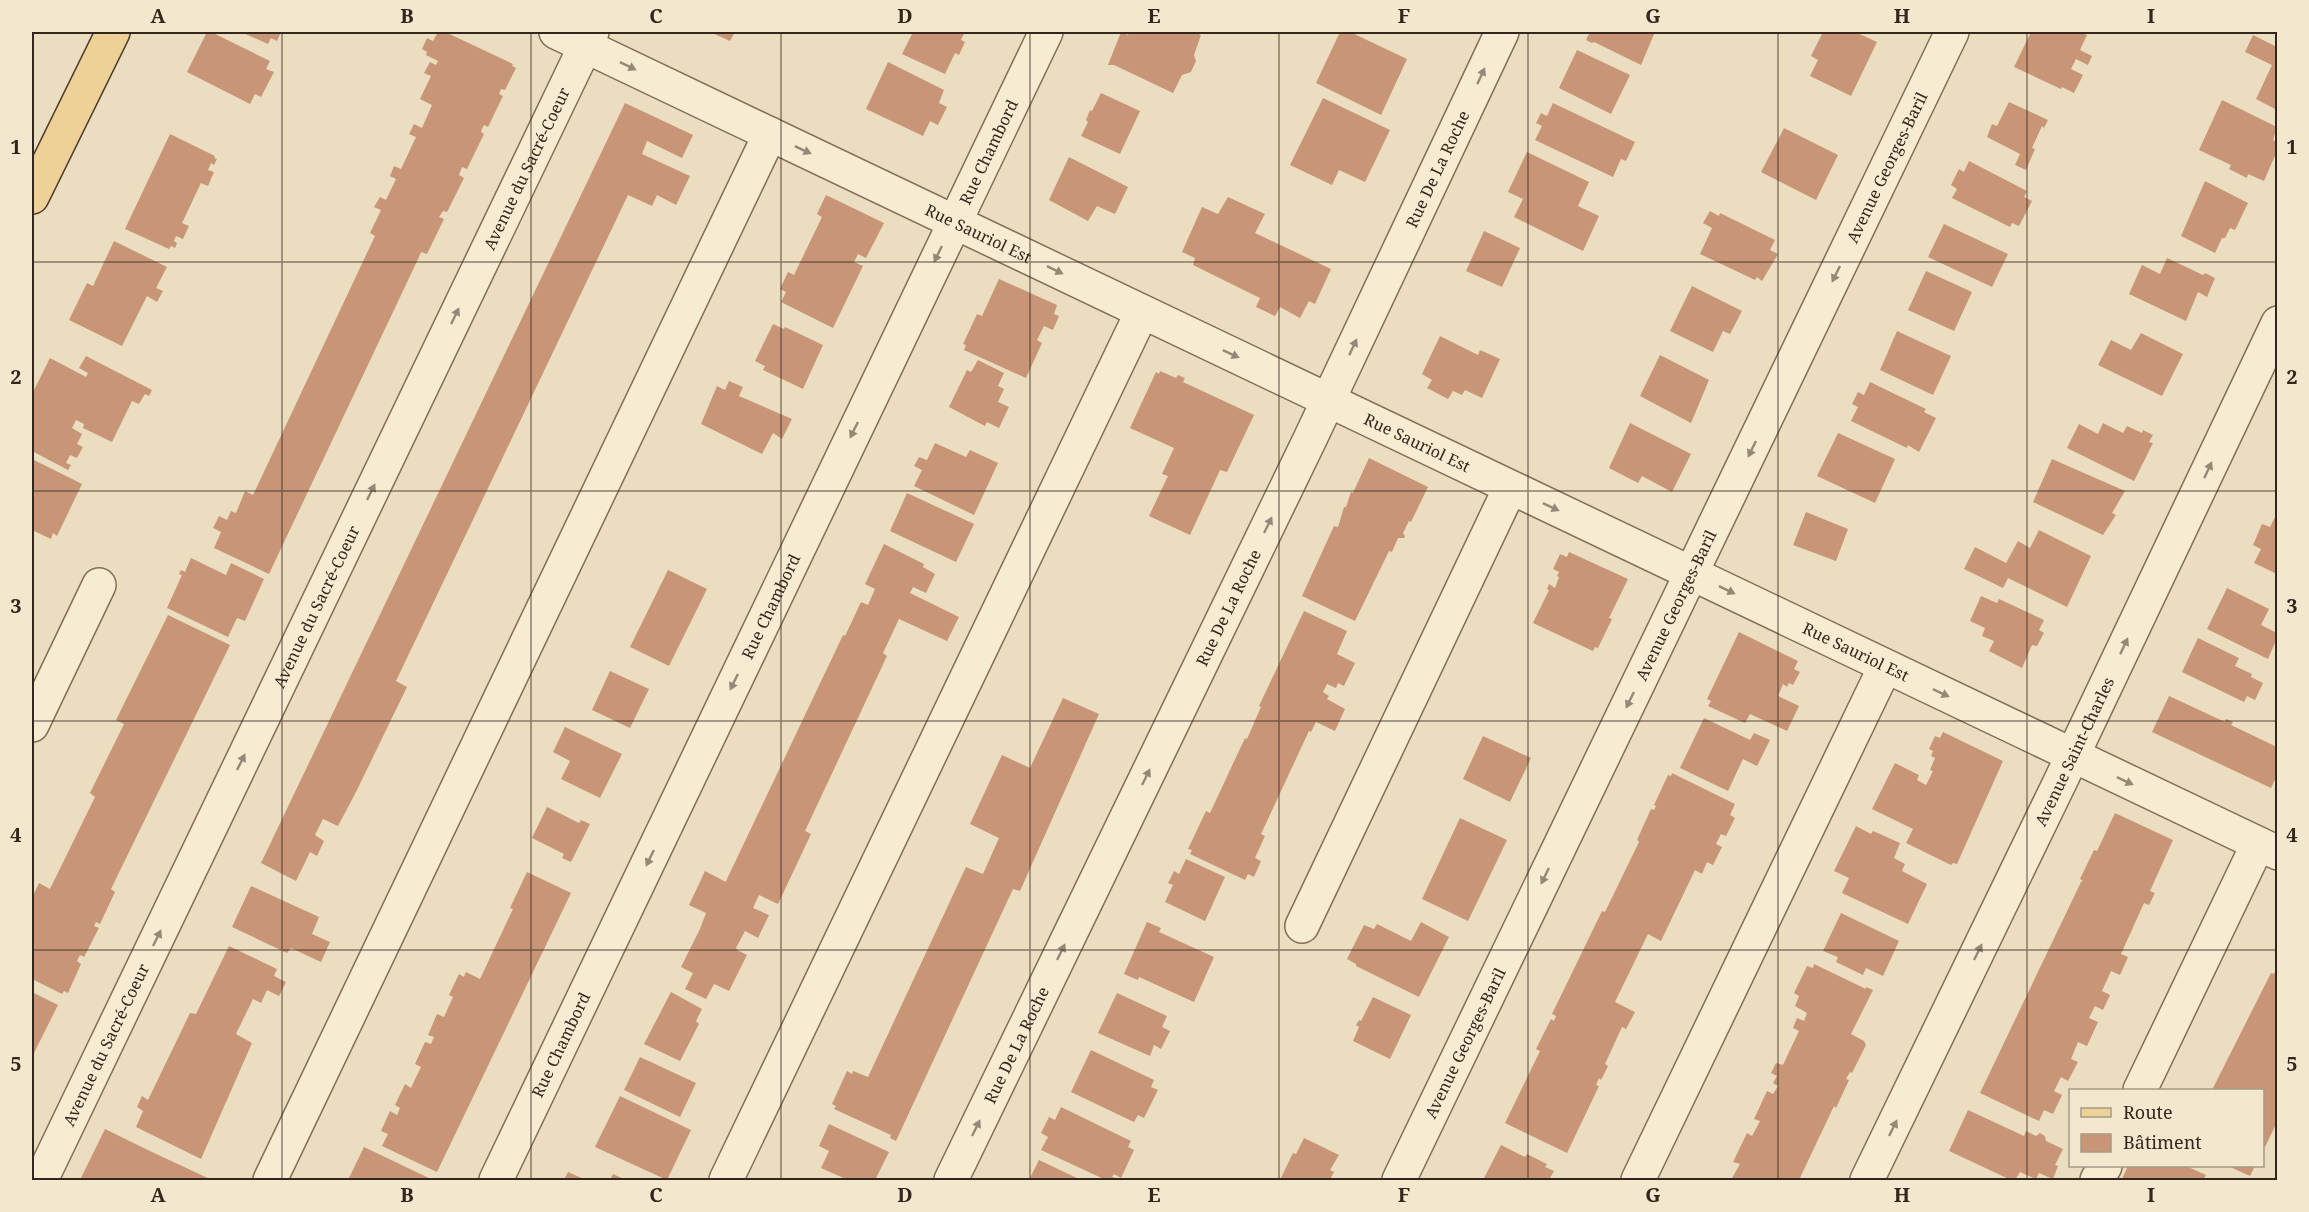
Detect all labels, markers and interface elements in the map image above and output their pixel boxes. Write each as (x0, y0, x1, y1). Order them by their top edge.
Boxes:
text: A (150, 2, 166, 29)
text: B (400, 2, 414, 29)
text: C (649, 2, 663, 29)
text: D (897, 2, 913, 29)
text: E (1147, 2, 1161, 29)
text: F (1398, 2, 1410, 29)
text: G (1645, 2, 1661, 29)
text: H (1894, 2, 1910, 29)
text: I (2147, 2, 2155, 29)
one-way arrow (619, 61, 636, 70)
one-way arrow (1477, 67, 1486, 84)
street label: Avenue du Sacré-Coeur (478, 83, 575, 253)
street label: Avenue Georges-Baril (1841, 88, 1932, 246)
street label: Rue Chambord (954, 96, 1023, 208)
street label: Rue De La Roche (1400, 107, 1475, 231)
text: 1 (10, 133, 22, 160)
text: 1 (2286, 133, 2298, 160)
one-way arrow (795, 145, 812, 154)
street label: Rue Sauriol Est (922, 199, 1035, 268)
one-way arrow (934, 246, 943, 263)
one-way arrow (1047, 265, 1064, 274)
one-way arrow (1832, 265, 1841, 282)
one-way arrow (451, 308, 460, 325)
one-way arrow (1349, 338, 1358, 355)
one-way arrow (1223, 349, 1241, 359)
text: 2 (10, 363, 22, 390)
text: 2 (2286, 363, 2298, 390)
street label: Rue Sauriol Est (1360, 408, 1474, 477)
one-way arrow (850, 422, 859, 439)
one-way arrow (1747, 441, 1756, 458)
one-way arrow (2203, 461, 2212, 478)
one-way arrow (367, 483, 376, 500)
one-way arrow (1542, 502, 1559, 511)
one-way arrow (1263, 517, 1272, 534)
street label: Avenue du Sacré-Coeur (268, 521, 365, 691)
street label: Avenue Georges-Baril (1630, 526, 1722, 684)
street label: Rue De La Roche (1191, 546, 1266, 670)
street label: Rue Chambord (736, 550, 805, 663)
one-way arrow (1719, 586, 1736, 595)
text: 3 (10, 592, 22, 619)
text: 3 (2286, 592, 2298, 619)
street label: Rue Sauriol Est (1799, 617, 1913, 687)
one-way arrow (2119, 637, 2128, 654)
street label: Avenue Saint-Charles (2029, 673, 2119, 830)
one-way arrow (729, 674, 739, 691)
one-way arrow (1932, 688, 1949, 697)
one-way arrow (1625, 692, 1634, 709)
one-way arrow (237, 754, 246, 771)
one-way arrow (1142, 768, 1151, 785)
one-way arrow (2116, 776, 2133, 785)
text: 4 (10, 821, 22, 848)
text: 4 (2286, 821, 2298, 848)
one-way arrow (645, 850, 654, 867)
one-way arrow (1541, 867, 1550, 884)
one-way arrow (153, 930, 162, 947)
one-way arrow (1057, 944, 1066, 961)
one-way arrow (1973, 944, 1982, 961)
street label: Avenue du Sacré-Coeur (58, 960, 154, 1130)
street label: Avenue Georges-Baril (1419, 964, 1511, 1122)
street label: Rue De La Roche (979, 983, 1054, 1107)
street label: Rue Chambord (526, 988, 595, 1101)
text: 5 (10, 1050, 22, 1077)
text: 5 (2286, 1050, 2298, 1077)
legend (2069, 1089, 2264, 1167)
text: Route (2123, 1100, 2173, 1124)
one-way arrow (972, 1119, 981, 1136)
one-way arrow (1888, 1119, 1897, 1136)
text: Bâtiment (2123, 1130, 2202, 1154)
text: A (150, 1181, 166, 1208)
text: B (400, 1181, 414, 1208)
text: C (649, 1181, 663, 1208)
text: D (897, 1181, 913, 1208)
text: E (1147, 1181, 1161, 1208)
text: F (1398, 1181, 1410, 1208)
text: G (1645, 1181, 1661, 1208)
text: H (1894, 1181, 1910, 1208)
text: I (2147, 1181, 2155, 1208)

